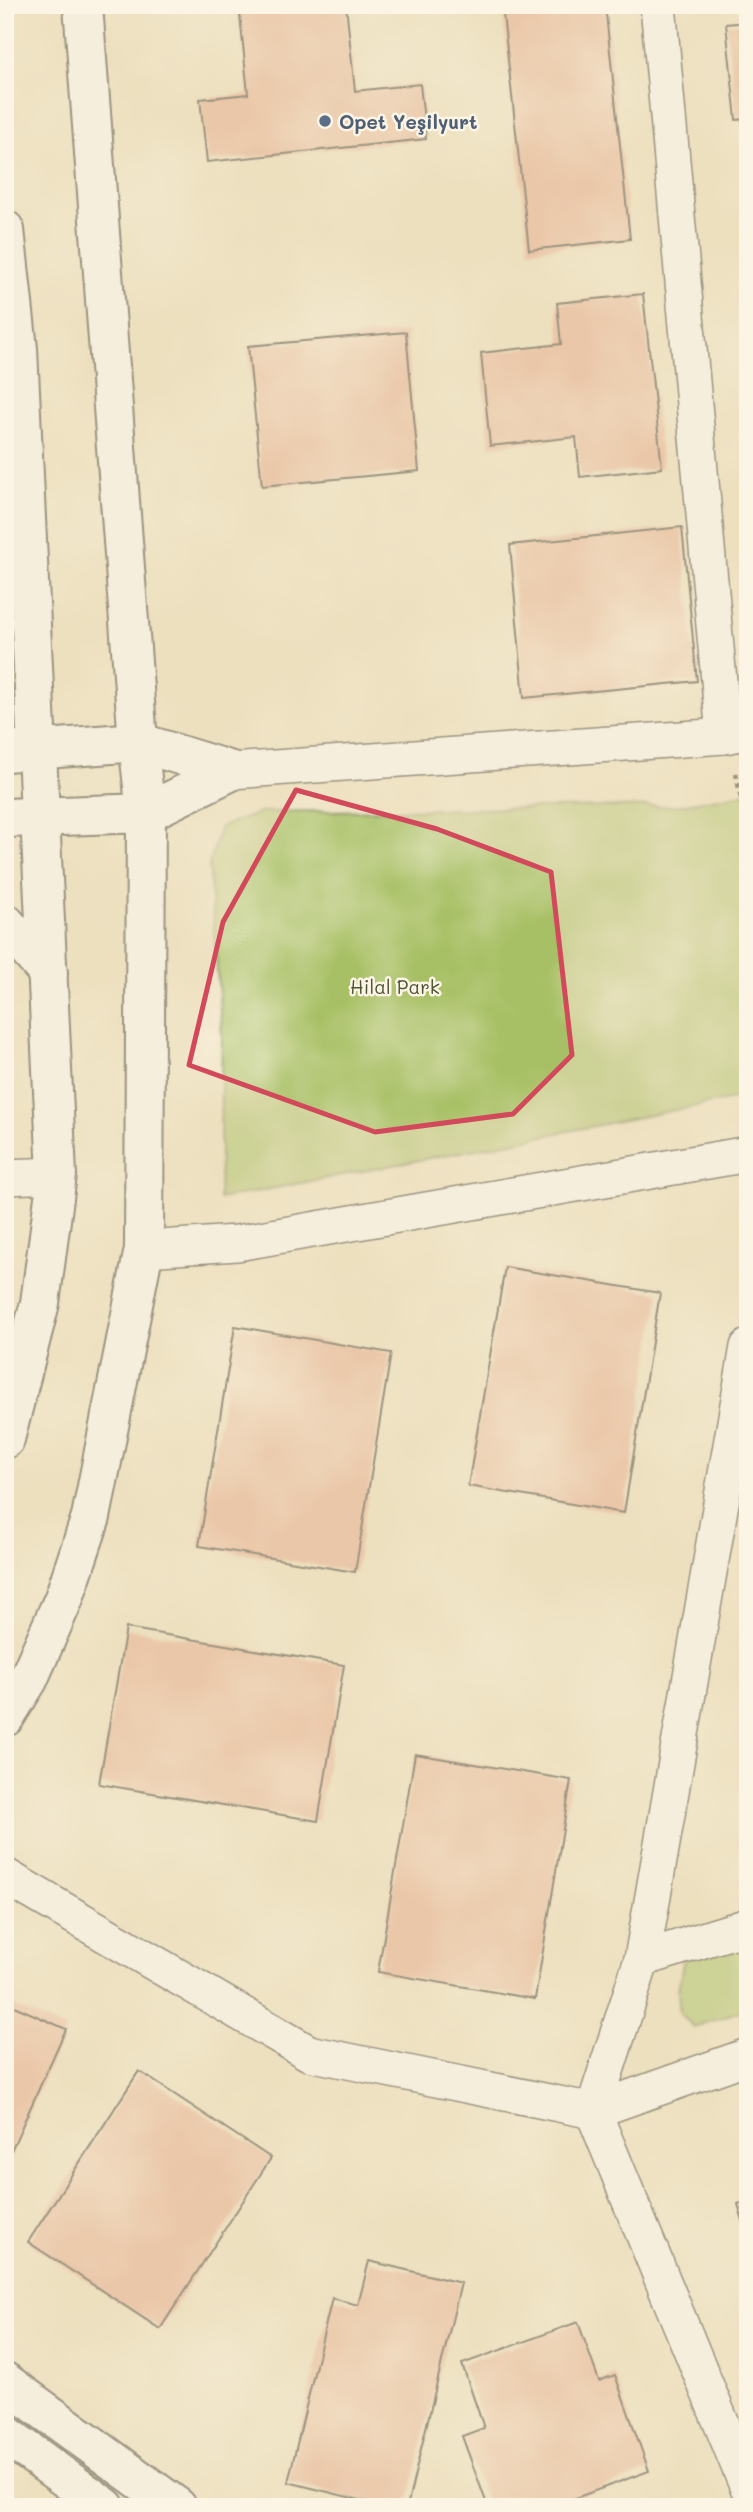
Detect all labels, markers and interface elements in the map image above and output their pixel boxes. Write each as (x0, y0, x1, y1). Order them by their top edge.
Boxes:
place label: Opet Yeşilyurt (339, 109, 477, 135)
marker: Opet Yeşilyurt (317, 113, 333, 129)
park label: Hilal Park (350, 974, 440, 999)

